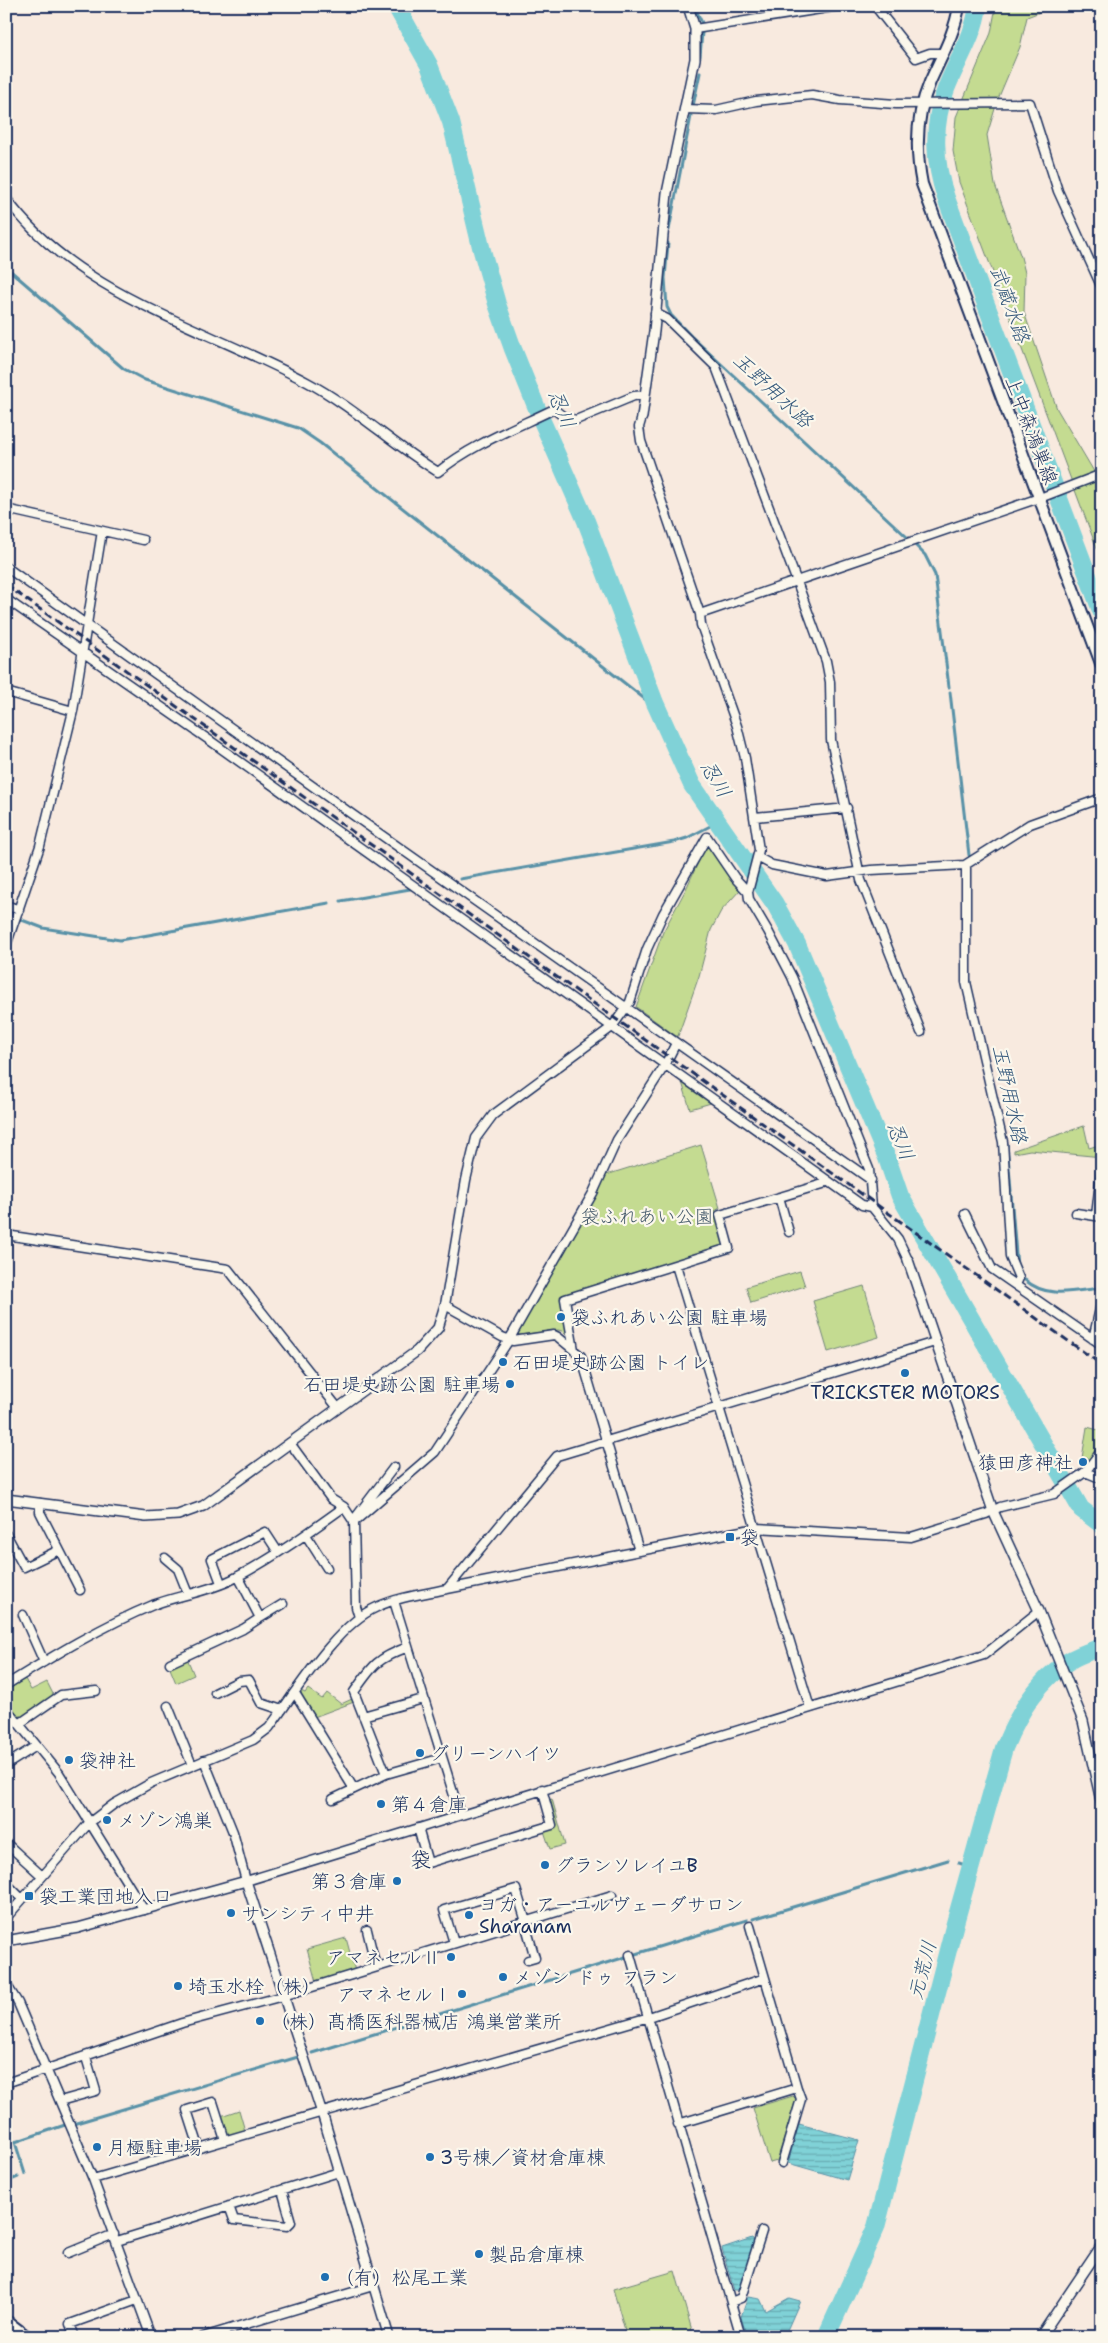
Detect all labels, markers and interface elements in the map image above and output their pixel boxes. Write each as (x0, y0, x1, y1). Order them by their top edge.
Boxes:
water label: 武蔵水路 (984, 262, 1036, 347)
water label: 玉野用水路 (728, 346, 819, 434)
street label: 上中森鴻巣線 (999, 372, 1064, 488)
water label: 忍川 (542, 386, 582, 432)
water label: 忍川 (695, 755, 737, 803)
water label: 玉野用水路 (987, 1042, 1033, 1147)
water label: 忍川 (881, 1118, 921, 1164)
park label: 袋ふれあい公園 (580, 1204, 714, 1229)
place label: 袋ふれあい公園 駐車場 (571, 1305, 767, 1330)
marker: 袋ふれあい公園 駐車場 (555, 1311, 567, 1323)
place label: 石田堤史跡公園 トイレ (513, 1350, 709, 1375)
marker: 石田堤史跡公園 トイレ (497, 1356, 509, 1368)
marker: TRICKSTER MOTORS (899, 1367, 911, 1379)
place label: 石田堤史跡公園 駐車場 (304, 1372, 500, 1397)
marker: 石田堤史跡公園 駐車場 (504, 1378, 516, 1390)
place label: TRICKSTER MOTORS (810, 1380, 1000, 1405)
place label: 猿田彦神社 (978, 1450, 1073, 1475)
marker: 猿田彦神社 (1077, 1456, 1089, 1468)
place label: 袋 (740, 1525, 759, 1550)
marker: 袋 (724, 1531, 736, 1543)
place label: グリーンハイツ (430, 1741, 561, 1766)
marker: グリーンハイツ (414, 1747, 426, 1759)
place label: 袋神社 (79, 1748, 136, 1773)
marker: 袋神社 (63, 1754, 75, 1766)
place label: 第４倉庫 (391, 1792, 467, 1817)
marker: 第４倉庫 (375, 1798, 387, 1810)
place label: メゾン鴻巣 (117, 1808, 212, 1833)
marker: メゾン鴻巣 (101, 1814, 113, 1826)
district label: 袋 (411, 1846, 432, 1874)
place label: グランソレイユB (555, 1853, 698, 1878)
marker: グランソレイユB (539, 1859, 551, 1871)
place label: 第３倉庫 (311, 1869, 387, 1894)
marker: 第３倉庫 (391, 1875, 403, 1887)
place label: 袋工業団地入口 (39, 1884, 172, 1909)
marker: 袋工業団地入口 (23, 1890, 35, 1902)
place label: ヨガ・アーユルヴェーダサロン Sharanam (479, 1892, 744, 1939)
place label: サンシティ中井 (241, 1901, 374, 1926)
marker: サンシティ中井 (225, 1907, 237, 1919)
marker: ヨガ・アーユルヴェーダサロン Sharanam (463, 1909, 475, 1921)
water label: 元荒川 (902, 1938, 942, 2002)
place label: アマネセルⅡ (326, 1945, 441, 1970)
marker: アマネセルⅡ (445, 1951, 457, 1963)
place label: メゾン ドゥ フラン (513, 1965, 678, 1990)
marker: メゾン ドゥ フラン (497, 1971, 509, 1983)
place label: 埼玉水栓（株） (188, 1974, 321, 1999)
marker: 埼玉水栓（株） (172, 1980, 184, 1992)
place label: アマネセルⅠ (337, 1982, 452, 2007)
marker: アマネセルⅠ (456, 1988, 468, 2000)
place label: （株）髙橋医科器械店 鴻巣営業所 (270, 2009, 561, 2034)
marker: （株）髙橋医科器械店 鴻巣営業所 (254, 2015, 266, 2027)
place label: 月極駐車場 (107, 2135, 202, 2160)
marker: 月極駐車場 (91, 2141, 103, 2153)
place label: 3号棟／資材倉庫棟 (440, 2145, 605, 2170)
marker: 3号棟／資材倉庫棟 (424, 2151, 436, 2163)
place label: 製品倉庫棟 (489, 2242, 584, 2267)
marker: 製品倉庫棟 (473, 2248, 485, 2260)
place label: （有）松尾工業 (335, 2265, 468, 2290)
marker: （有）松尾工業 (319, 2271, 331, 2283)

